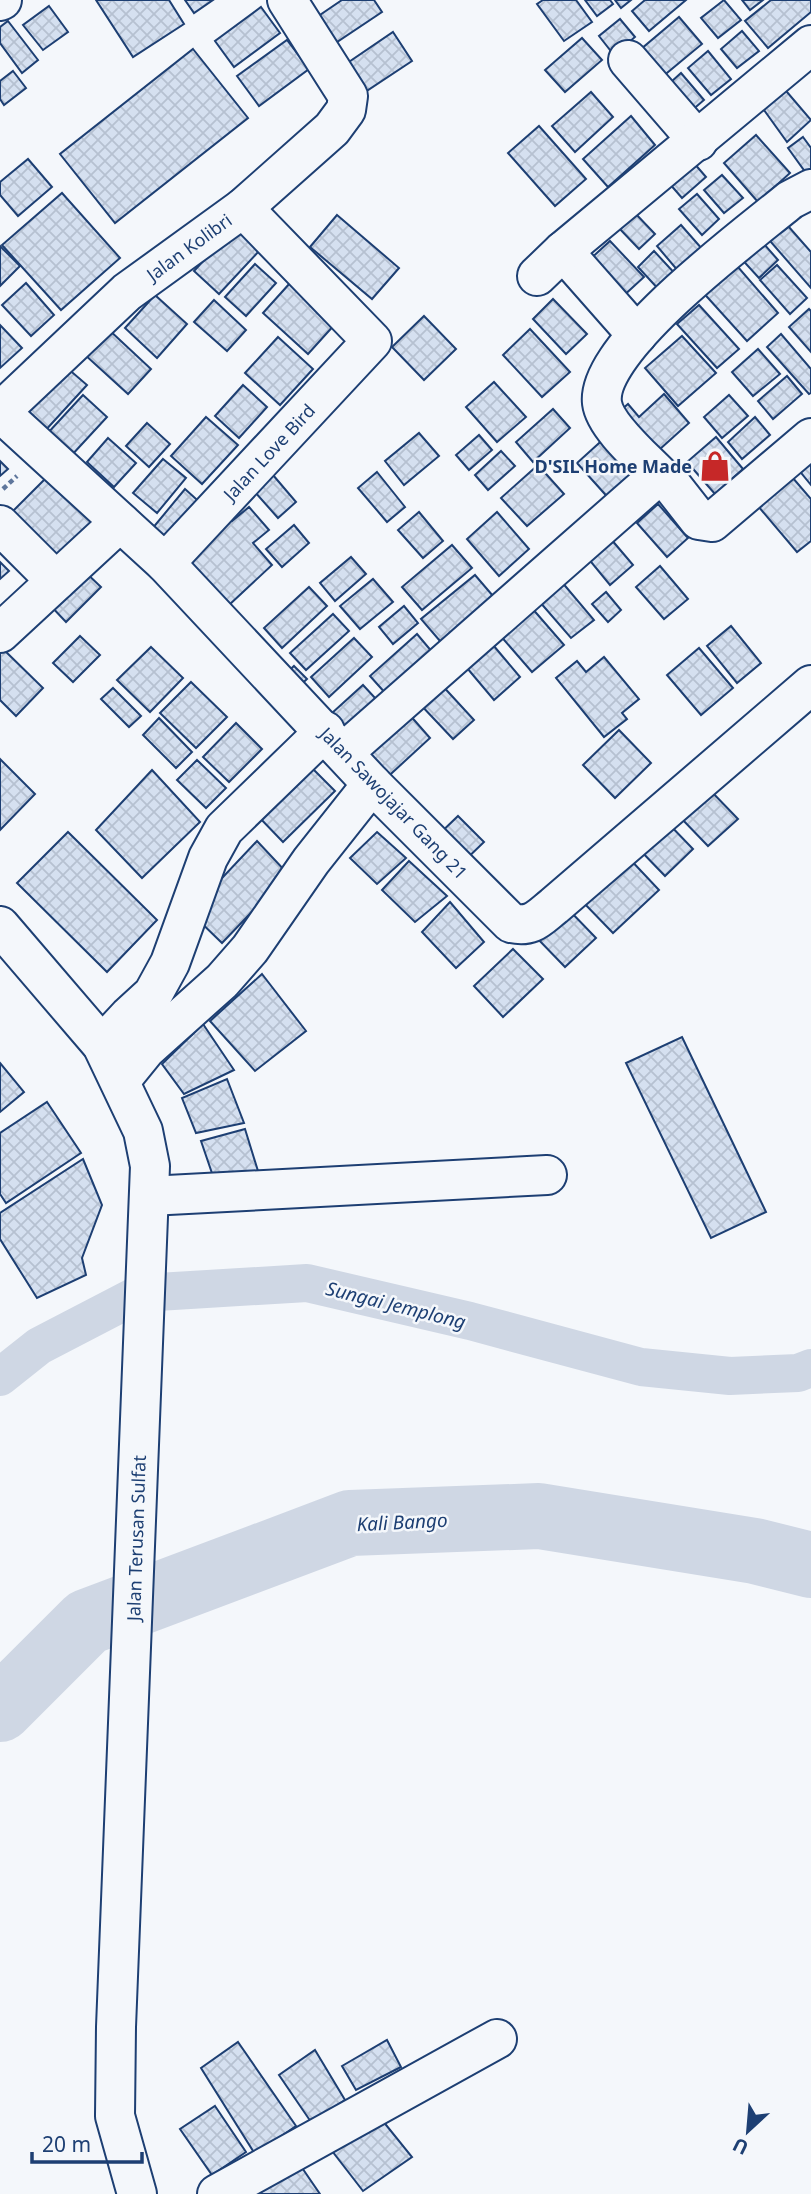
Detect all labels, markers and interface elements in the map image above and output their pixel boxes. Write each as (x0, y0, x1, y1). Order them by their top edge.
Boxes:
street label: Jalan Kolibri (140, 208, 237, 287)
street label: Jalan Love Bird (217, 398, 320, 507)
shop icon: D'SIL Home Made (698, 449, 732, 483)
place label: D'SIL Home Made (535, 454, 692, 478)
street label: Jalan Sawojajar Gang 21 (314, 720, 473, 884)
water label: Sungai Jemplong (323, 1275, 469, 1335)
street label: Jalan Terusan Sulfat (121, 1454, 151, 1623)
water label: Kali Bango (356, 1507, 448, 1537)
north arrow (713, 2096, 783, 2166)
scale bar (32, 2120, 142, 2164)
text: 20 m (42, 2130, 91, 2158)
text: U (728, 2131, 753, 2161)

